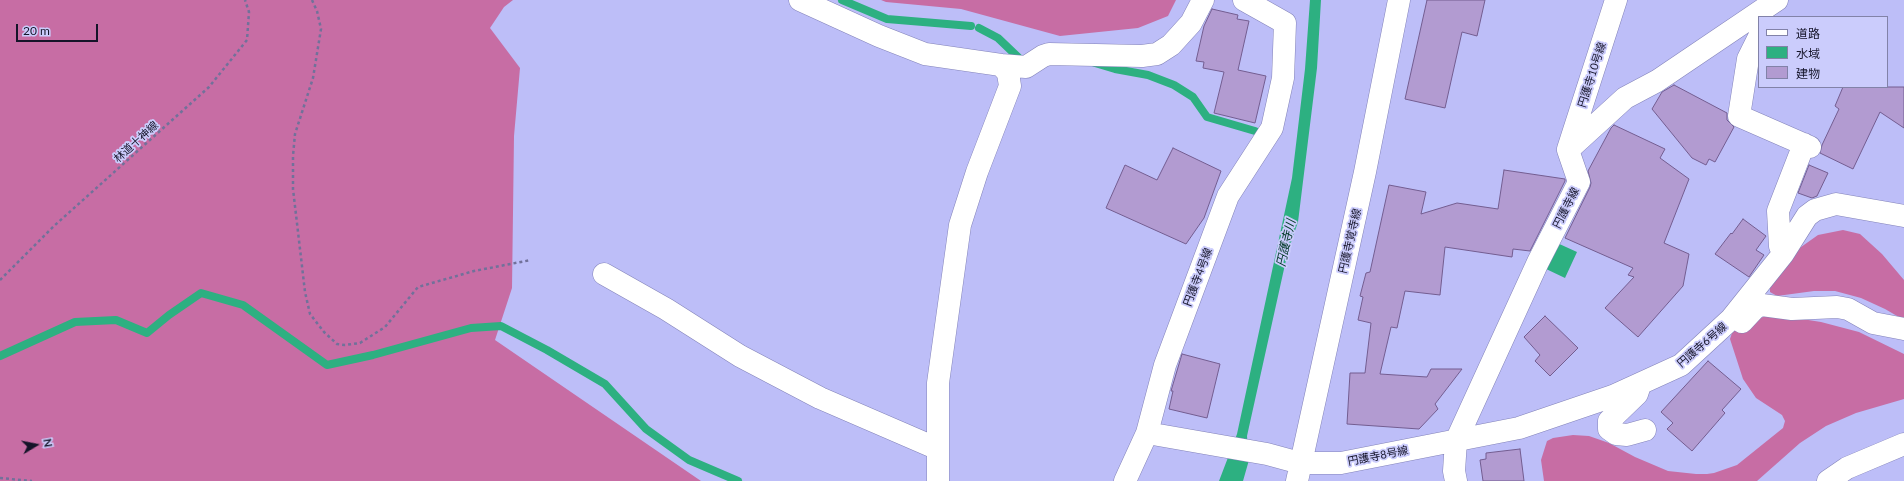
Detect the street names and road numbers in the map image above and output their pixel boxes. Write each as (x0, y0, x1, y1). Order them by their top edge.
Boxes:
street label: 円護寺10号線 (1575, 41, 1609, 109)
street label: 林道十神線 (111, 119, 161, 165)
street label: 円護寺線 (1550, 185, 1582, 231)
street label: 円護寺覚寺線 (1336, 207, 1364, 275)
street label: 円護寺4号線 (1181, 246, 1215, 308)
street label: 円護寺6号線 (1675, 320, 1729, 370)
street label: 円護寺8号線 (1347, 444, 1409, 468)

